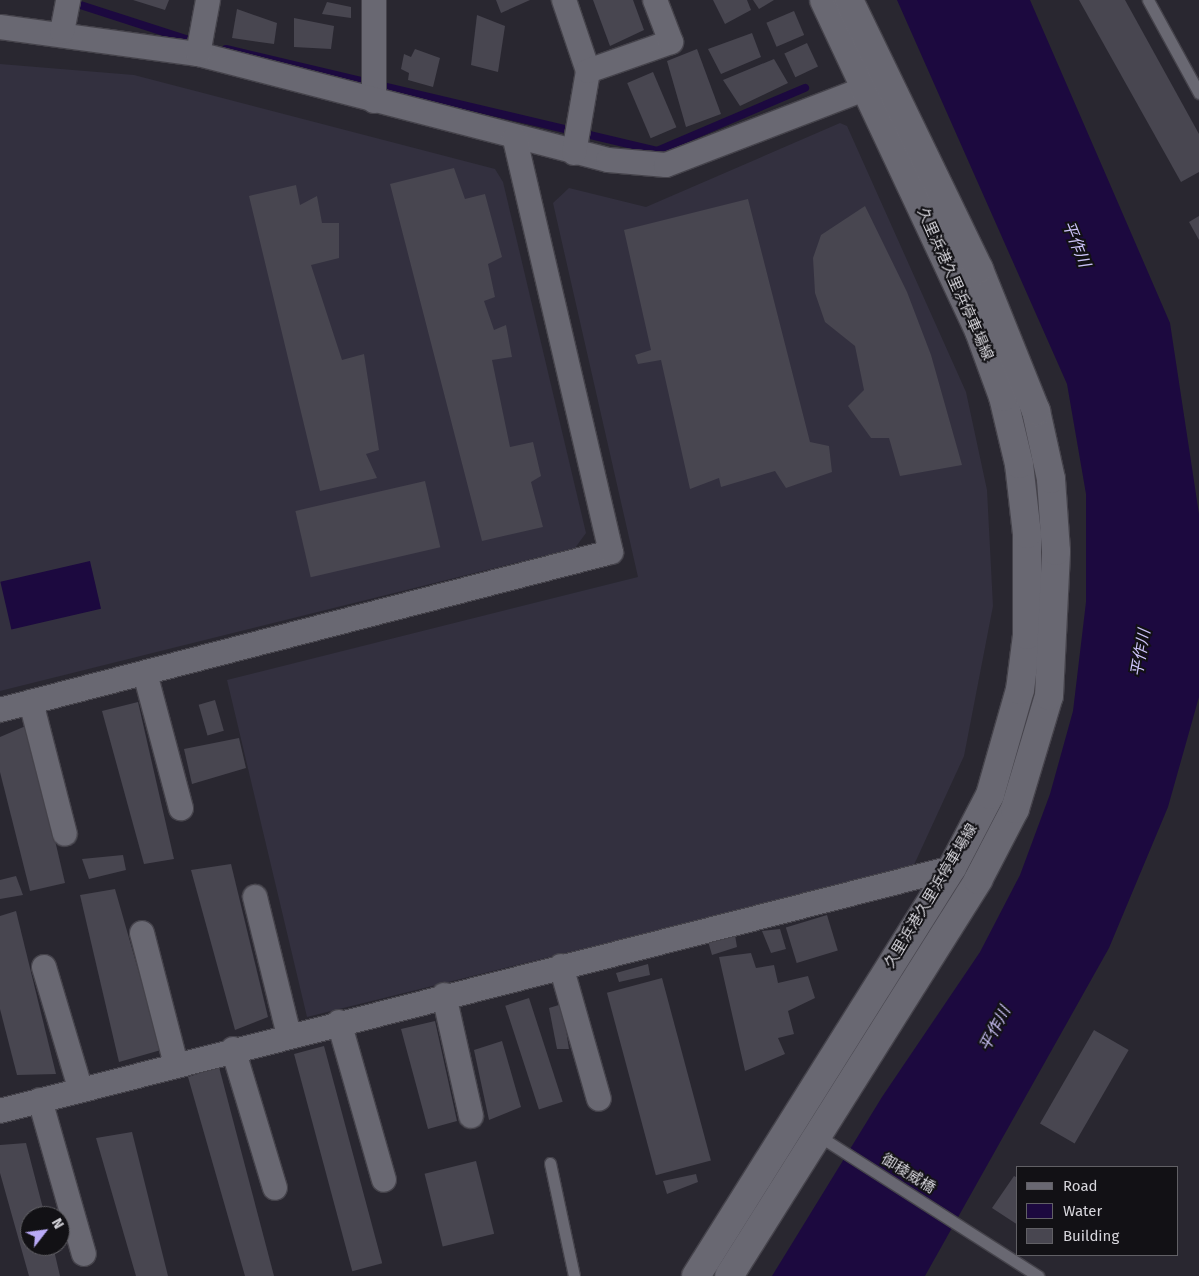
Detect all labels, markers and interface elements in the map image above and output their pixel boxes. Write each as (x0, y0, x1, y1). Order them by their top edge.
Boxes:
street label: 久里浜港久里浜停車場線 (913, 205, 997, 363)
water label: 平作川 (1058, 218, 1094, 270)
water label: 平作川 (1127, 628, 1155, 678)
street label: 久里浜港久里浜停車場線 (881, 821, 981, 971)
water label: 平作川 (975, 1003, 1015, 1055)
street label: 御稜威橋 (878, 1150, 938, 1198)
legend (1016, 1166, 1179, 1256)
text: Road (1063, 1177, 1098, 1195)
text: Water (1063, 1202, 1102, 1220)
north arrow (20, 1206, 70, 1256)
text: N (48, 1215, 67, 1232)
text: Building (1063, 1227, 1119, 1245)

